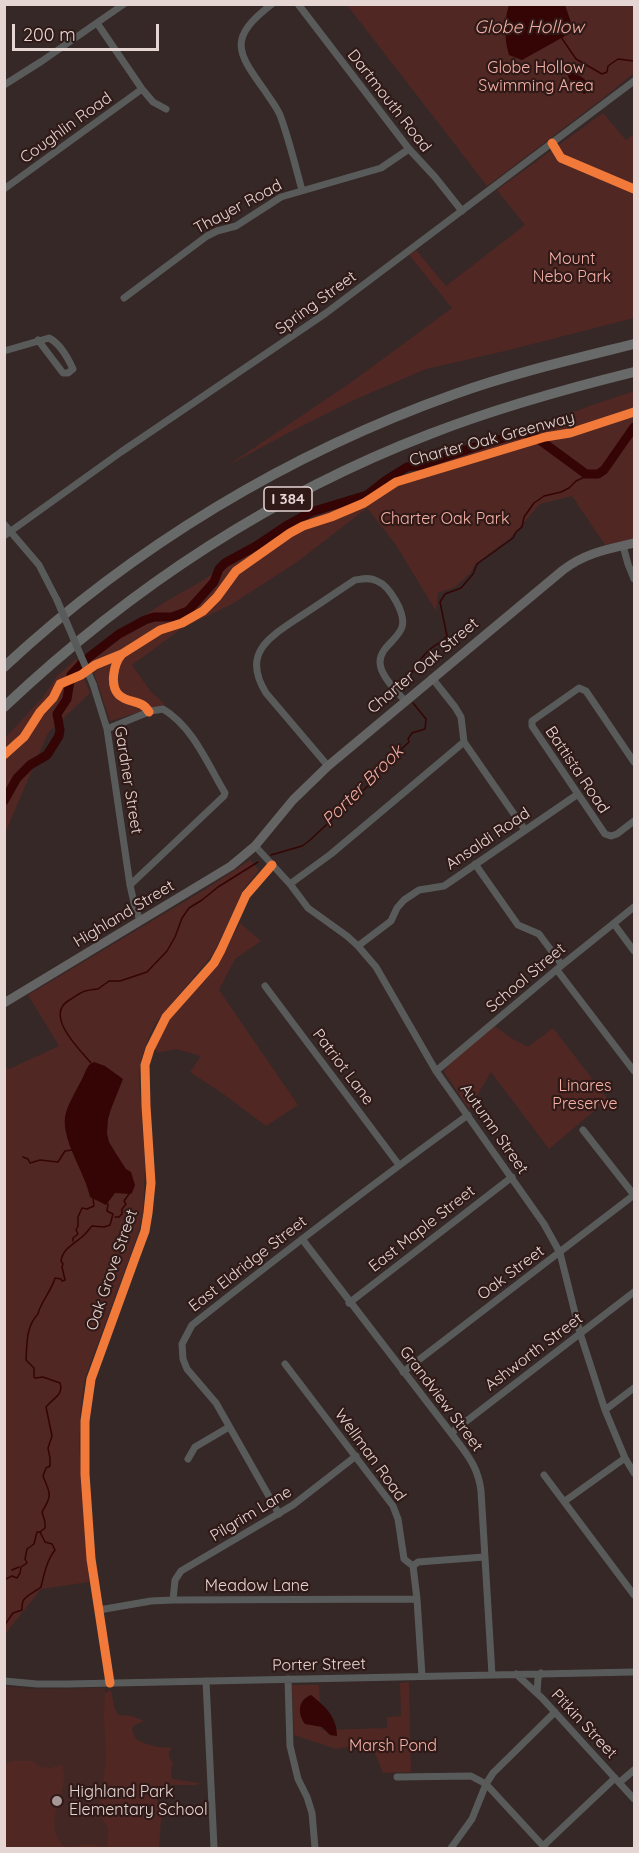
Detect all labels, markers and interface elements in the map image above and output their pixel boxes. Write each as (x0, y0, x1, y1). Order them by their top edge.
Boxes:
scale bar (15, 12, 162, 50)
water label: Globe Hollow (474, 17, 584, 39)
text: 200 m (23, 23, 76, 46)
street label: Dartmouth Road (343, 46, 435, 156)
park label: Globe Hollow Swimming Area (478, 58, 594, 96)
street label: Coughlin Road (16, 88, 116, 168)
street label: Thayer Road (191, 176, 285, 238)
park label: Mount Nebo Park (533, 249, 611, 287)
street label: Spring Street (272, 267, 360, 339)
street label: Charter Oak Greenway (407, 408, 577, 470)
road number: I 384 (264, 487, 312, 511)
park label: Charter Oak Park (380, 509, 510, 529)
street label: Charter Oak Street (364, 614, 482, 718)
street label: Battista Road (541, 723, 613, 817)
street label: Gardner Street (110, 725, 146, 835)
water label: Porter Brook (318, 741, 408, 831)
street label: Ansaldi Road (442, 804, 534, 874)
street label: Highland Street (70, 876, 178, 952)
street label: School Street (482, 939, 570, 1017)
street label: Patriot Lane (308, 1025, 378, 1109)
park label: Linares Preserve (552, 1076, 618, 1114)
street label: Autumn Street (456, 1080, 532, 1178)
street label: East Maple Street (365, 1182, 479, 1276)
street label: Oak Grove Street (82, 1207, 142, 1333)
street label: East Eldridge Street (185, 1212, 311, 1316)
street label: Oak Street (474, 1242, 548, 1304)
street label: Ashworth Street (481, 1309, 587, 1395)
street label: Grandview Street (395, 1343, 487, 1455)
street label: Wellman Road (330, 1405, 410, 1505)
street label: Pilgrim Lane (207, 1482, 295, 1546)
street label: Meadow Lane (205, 1576, 309, 1596)
street label: Porter Street (272, 1655, 366, 1675)
street label: Pitkin Street (547, 1685, 621, 1763)
park label: Marsh Pond (349, 1736, 437, 1756)
place label: Highland Park Elementary School (69, 1782, 208, 1820)
marker: Highland Park Elementary School (50, 1794, 64, 1808)

